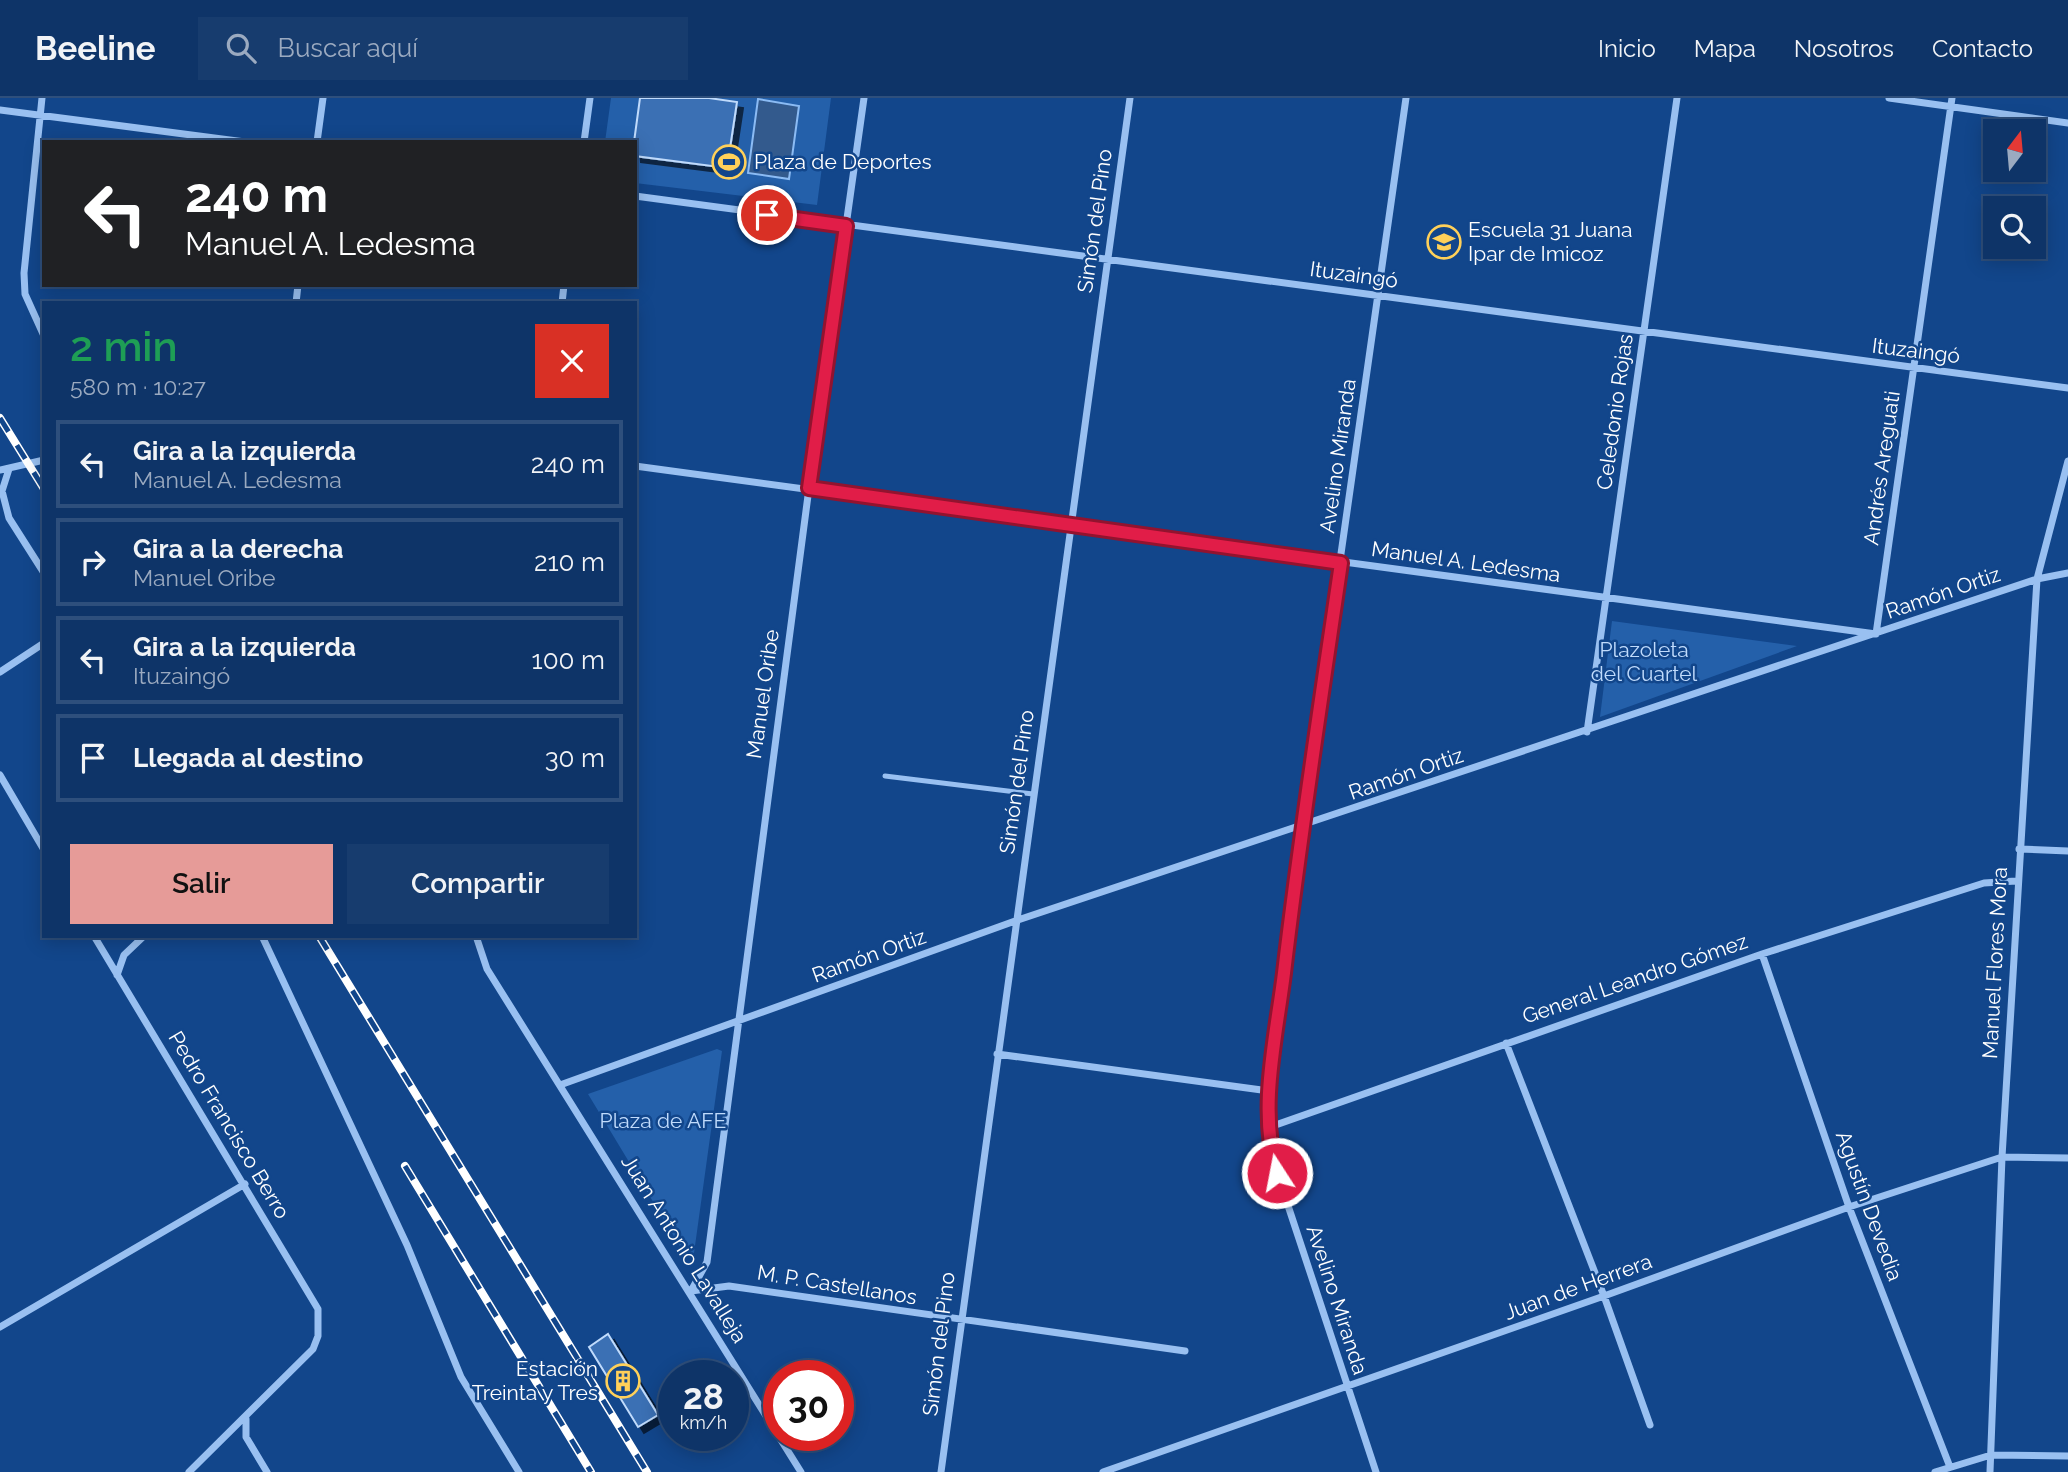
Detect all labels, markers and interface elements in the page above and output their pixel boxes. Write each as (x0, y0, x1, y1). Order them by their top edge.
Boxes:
search box (198, 17, 688, 80)
text: Beeline (35, 29, 156, 68)
icon: search (222, 29, 260, 67)
text: Buscar aquí (278, 33, 418, 63)
text: Inicio (1598, 34, 1656, 63)
text: Mapa (1694, 34, 1756, 63)
text: Nosotros (1794, 34, 1894, 63)
text: Contacto (1932, 34, 2033, 63)
north arrow (1983, 119, 2046, 182)
map controls (1983, 119, 2046, 259)
sports icon: Plaza de Deportes (710, 143, 748, 181)
street label: Simón del Pino (1072, 147, 1117, 294)
place label: Plaza de Deportes (754, 149, 932, 174)
text: 240 m (185, 166, 328, 223)
icon: left (70, 168, 161, 259)
pin (737, 185, 797, 245)
icon: arrive (748, 196, 786, 234)
button: search (1983, 196, 2046, 259)
place label: Escuela 31 Juana Ipar de Imicoz (1468, 217, 1632, 266)
school or university icon: Escuela 31 Juana Ipar de Imicoz (1425, 223, 1463, 261)
text: Manuel A. Ledesma (185, 225, 476, 262)
street label: Ituzaingó (1308, 256, 1400, 293)
text: 2 min (70, 322, 178, 371)
button: close (535, 324, 609, 398)
street label: Celedonio Rojas (1591, 332, 1638, 491)
street label: Ituzaingó (1871, 333, 1962, 368)
text: 580 m · 10:27 (70, 373, 206, 400)
street label: Avelino Miranda (1314, 377, 1361, 535)
street label: Andrés Areguati (1858, 389, 1905, 547)
text: Gira a la izquierda (133, 436, 356, 466)
icon: left (74, 445, 112, 483)
text: 240 m (531, 449, 605, 479)
text: Manuel A. Ledesma (133, 466, 342, 493)
text: Gira a la derecha (133, 534, 343, 564)
street label: Manuel A. Ledesma (1370, 536, 1562, 587)
icon: right (74, 543, 112, 581)
text: 210 m (534, 547, 605, 577)
street label: Ramón Ortiz (1882, 561, 2003, 624)
text: Manuel Oribe (133, 564, 276, 591)
street label: Manuel Oribe (741, 628, 784, 760)
text: Gira a la izquierda (133, 632, 356, 662)
park label: Plazoleta del Cuartel (1591, 637, 1697, 686)
icon: left (74, 641, 112, 679)
text: 100 m (532, 645, 605, 675)
text: Ituzaingó (133, 662, 230, 689)
street label: Simón del Pino (994, 708, 1039, 855)
icon: arrive (74, 739, 112, 777)
street label: Ramón Ortiz (1345, 742, 1466, 805)
text: Llegada al destino (133, 743, 363, 773)
text: 30 m (545, 743, 605, 773)
button: Salir (70, 844, 333, 924)
button: Compartir (347, 844, 609, 924)
street label: Manuel Flores Mora (1977, 866, 2012, 1060)
street label: Ramón Ortiz (808, 923, 929, 988)
street label: General Leandro Gómez (1519, 928, 1751, 1029)
street label: Pedro Francisco Berro (163, 1026, 295, 1223)
park label: Plaza de AFE (600, 1108, 726, 1133)
street label: Agustín Devedia (1831, 1127, 1908, 1284)
position arrow (1240, 1136, 1314, 1210)
street label: Juan Antonio Lavalleja (616, 1150, 752, 1347)
street label: Avelino Miranda (1302, 1222, 1373, 1378)
street label: Juan de Herrera (1501, 1248, 1655, 1325)
street label: M. P. Castellanos (756, 1260, 919, 1309)
street label: Simón del Pino (917, 1270, 960, 1417)
place label: Estación Treinta y Tres (472, 1356, 598, 1405)
speed limit sign: 30 (763, 1360, 854, 1451)
building icon: Estación Treinta y Tres (604, 1362, 642, 1400)
text: 28 (683, 1376, 724, 1417)
text: km/h (680, 1412, 727, 1433)

